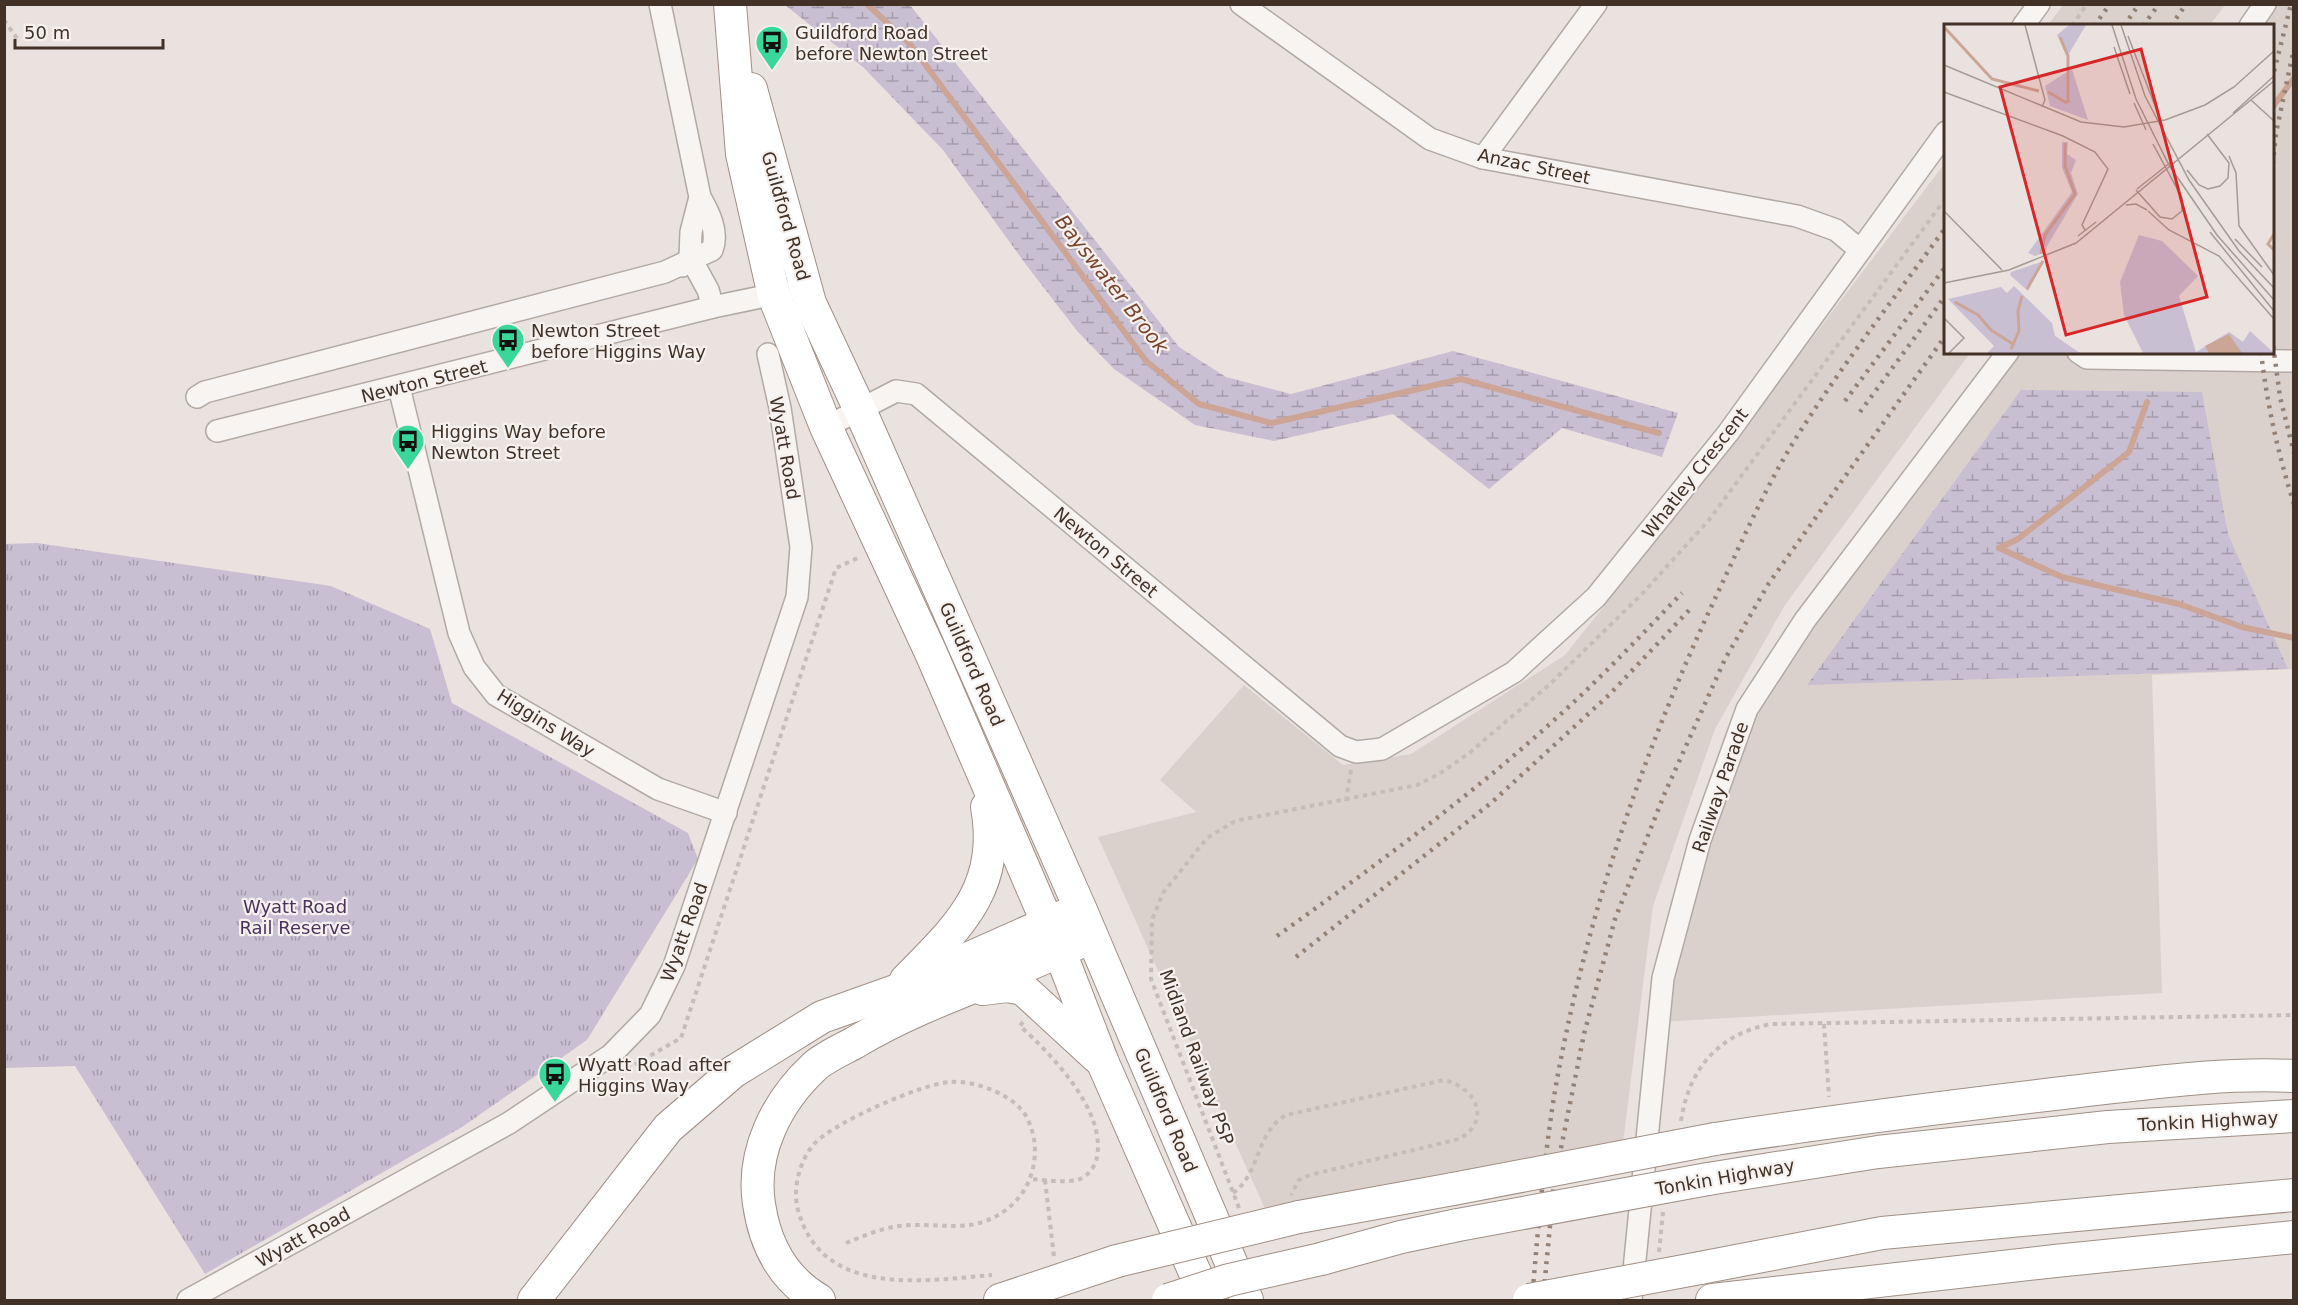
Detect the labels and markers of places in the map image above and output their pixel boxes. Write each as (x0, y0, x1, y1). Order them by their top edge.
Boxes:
place label: Guildford Road before Newton Street (795, 22, 988, 64)
bus stop icon: Guildford Road before Newton Street (754, 24, 790, 71)
place label: Newton Street before Higgins Way (531, 320, 706, 362)
bus stop icon: Newton Street before Higgins Way (490, 322, 526, 369)
place label: Higgins Way before Newton Street (431, 421, 606, 463)
bus stop icon: Higgins Way before Newton Street (390, 423, 426, 470)
place label: Wyatt Road after Higgins Way (578, 1054, 731, 1096)
bus stop icon: Wyatt Road after Higgins Way (537, 1056, 573, 1103)

